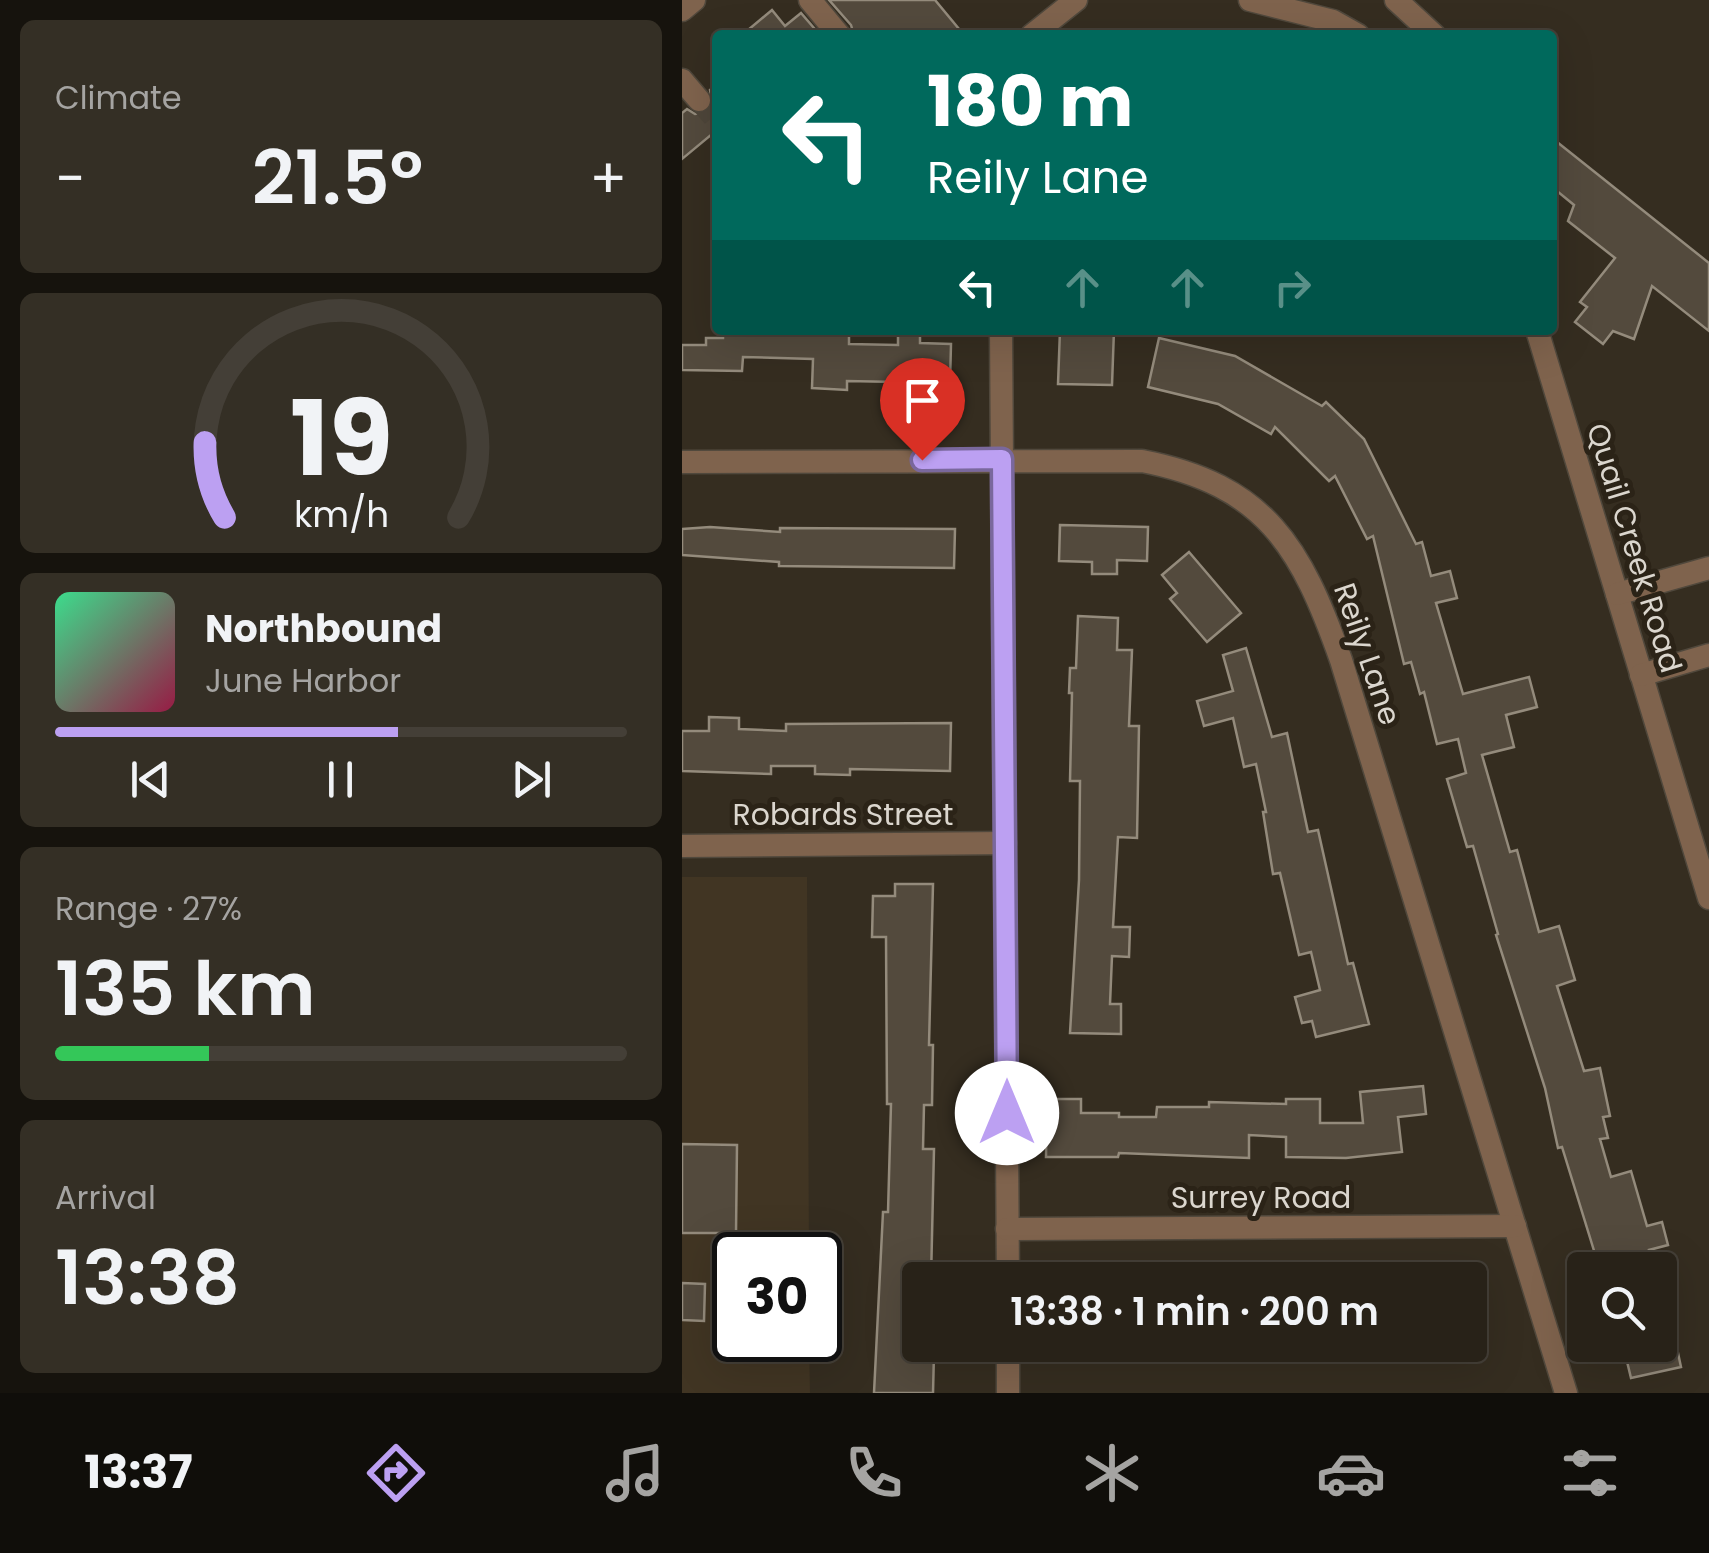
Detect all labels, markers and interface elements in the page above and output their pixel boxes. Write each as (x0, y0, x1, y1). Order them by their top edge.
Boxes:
text: 180 m (927, 52, 1133, 151)
icon: left (762, 70, 892, 200)
text: Climate (55, 75, 182, 120)
text: 21.5° (252, 125, 423, 230)
text: − (55, 140, 85, 217)
text: + (589, 140, 627, 217)
text: Reily Lane (927, 146, 1148, 209)
icon: left (950, 260, 1005, 315)
icon: ahead (1055, 260, 1110, 315)
icon: ahead (1160, 260, 1215, 315)
icon: right (1265, 260, 1320, 315)
pin (880, 358, 965, 461)
text: 19 (289, 366, 393, 511)
icon: arrive (895, 373, 950, 428)
street label: Quail Creek Road (1576, 418, 1693, 678)
text: km/h (293, 489, 389, 540)
street label: Reily Lane (1323, 577, 1412, 731)
text: Northbound (205, 602, 442, 655)
text: June Harbor (205, 658, 401, 703)
icon: previous (123, 752, 178, 807)
icon: pause (313, 752, 368, 807)
icon: next (504, 752, 559, 807)
street label: Robards Street (733, 793, 953, 836)
text: Range · 27% (55, 886, 242, 931)
text: 135 km (55, 936, 316, 1041)
position arrow (955, 1061, 1059, 1165)
text: Arrival (55, 1175, 156, 1220)
street label: Surrey Road (1171, 1176, 1351, 1219)
text: 13:38 (55, 1225, 240, 1330)
speed limit sign: 30 (712, 1232, 842, 1362)
map controls (1567, 1252, 1677, 1362)
button: search (1567, 1252, 1677, 1362)
text: 13:38 · 1 min · 200 m (1010, 1285, 1379, 1338)
icon: directions (361, 1438, 431, 1508)
icon: music (600, 1438, 670, 1508)
icon: phone (839, 1438, 909, 1508)
icon: climate (1077, 1438, 1147, 1508)
icon: car (1316, 1438, 1386, 1508)
icon: filters (1555, 1438, 1625, 1508)
text: 13:37 (84, 1441, 193, 1504)

